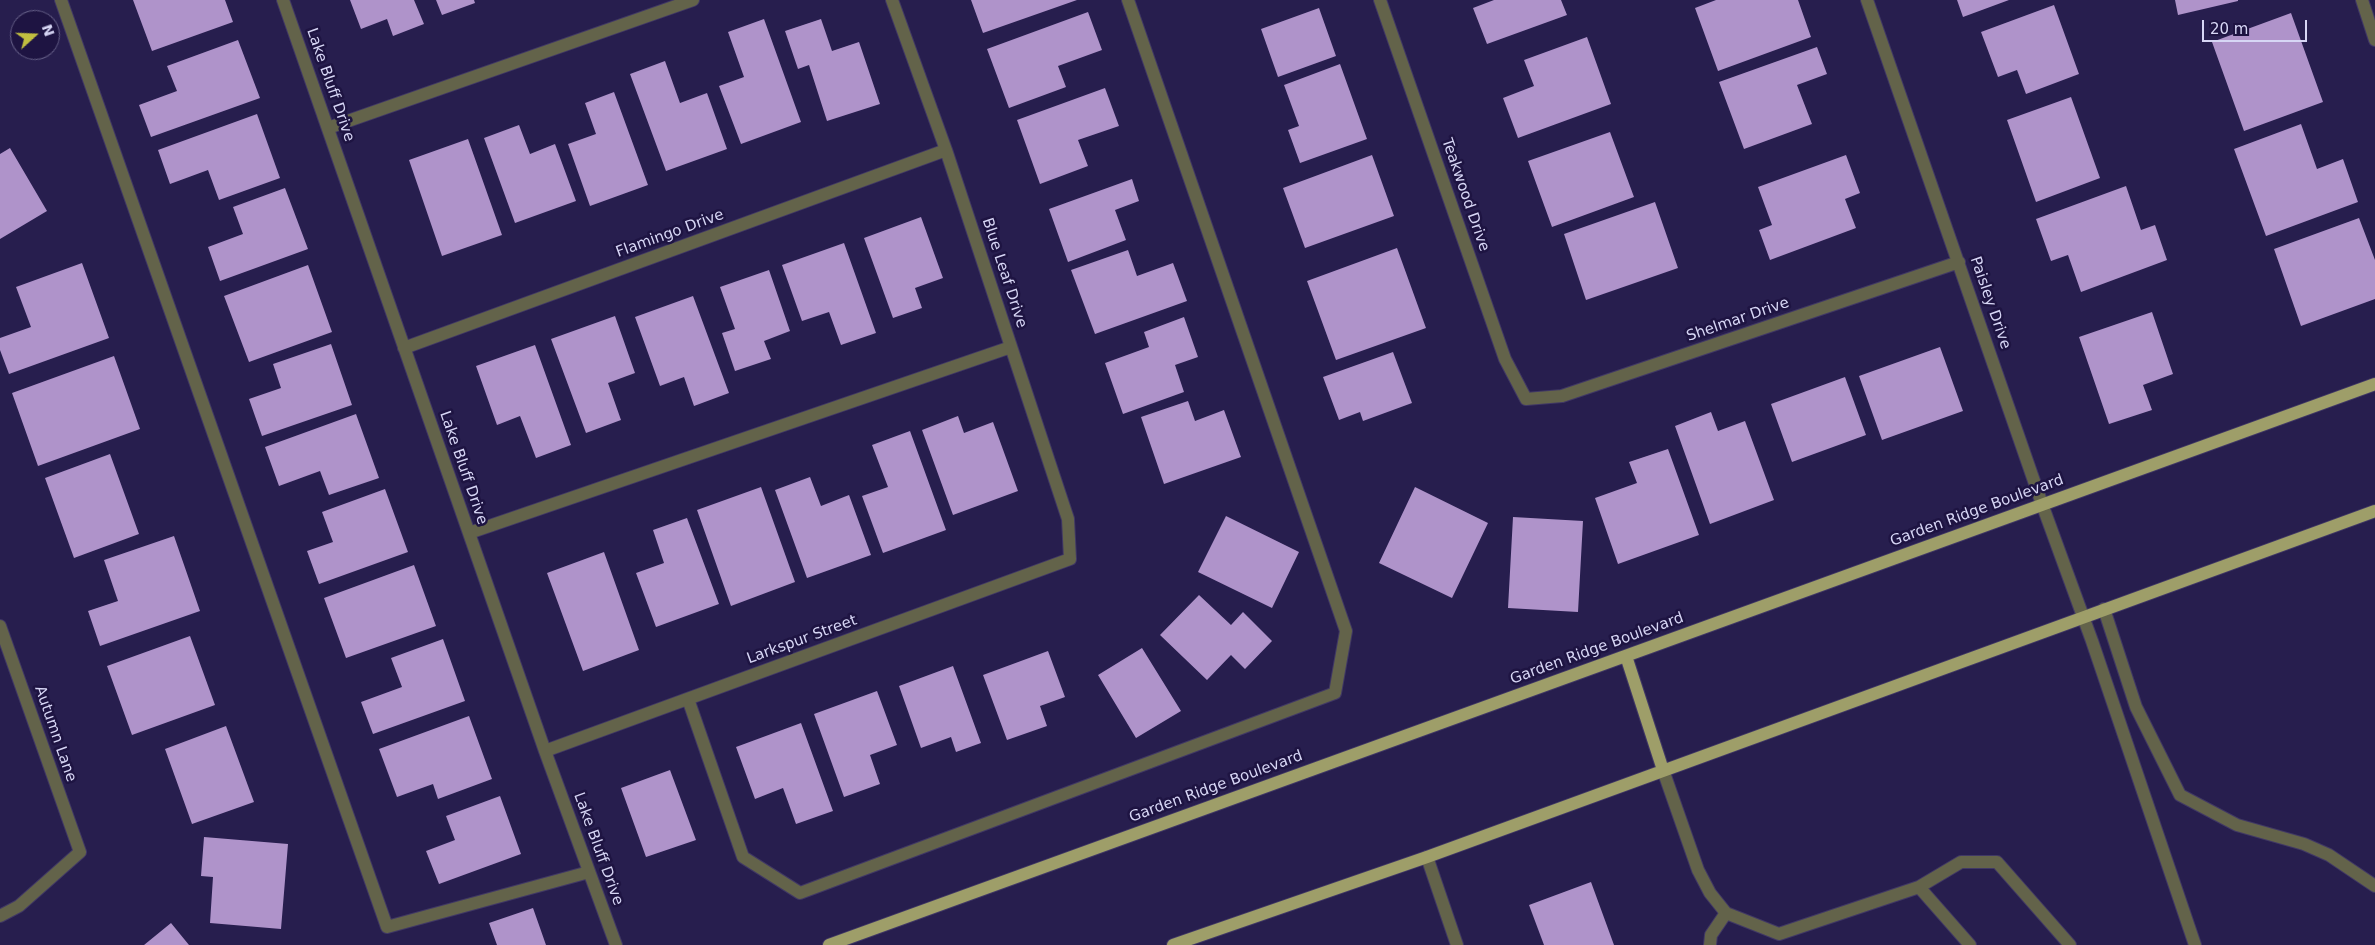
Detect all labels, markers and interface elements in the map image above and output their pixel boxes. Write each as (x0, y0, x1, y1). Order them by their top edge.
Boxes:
north arrow (10, 10, 60, 60)
scale bar (2205, 10, 2310, 42)
text: 20 m (2210, 20, 2248, 38)
text: N (39, 22, 58, 38)
street label: Lake Bluff Drive (302, 26, 358, 144)
street label: Teakwood Drive (1437, 136, 1493, 254)
street label: Flamingo Drive (613, 206, 727, 262)
street label: Blue Leaf Drive (978, 216, 1030, 330)
street label: Paisley Drive (1966, 254, 2014, 352)
street label: Shelmar Drive (1684, 294, 1792, 346)
street label: Lake Bluff Drive (435, 409, 491, 527)
street label: Garden Ridge Boulevard (1888, 471, 2066, 551)
street label: Garden Ridge Boulevard (1508, 609, 1686, 689)
street label: Larkspur Street (745, 612, 859, 668)
street label: Autumn Lane (30, 684, 80, 784)
street label: Garden Ridge Boulevard (1127, 747, 1305, 827)
street label: Lake Bluff Drive (569, 790, 627, 908)

